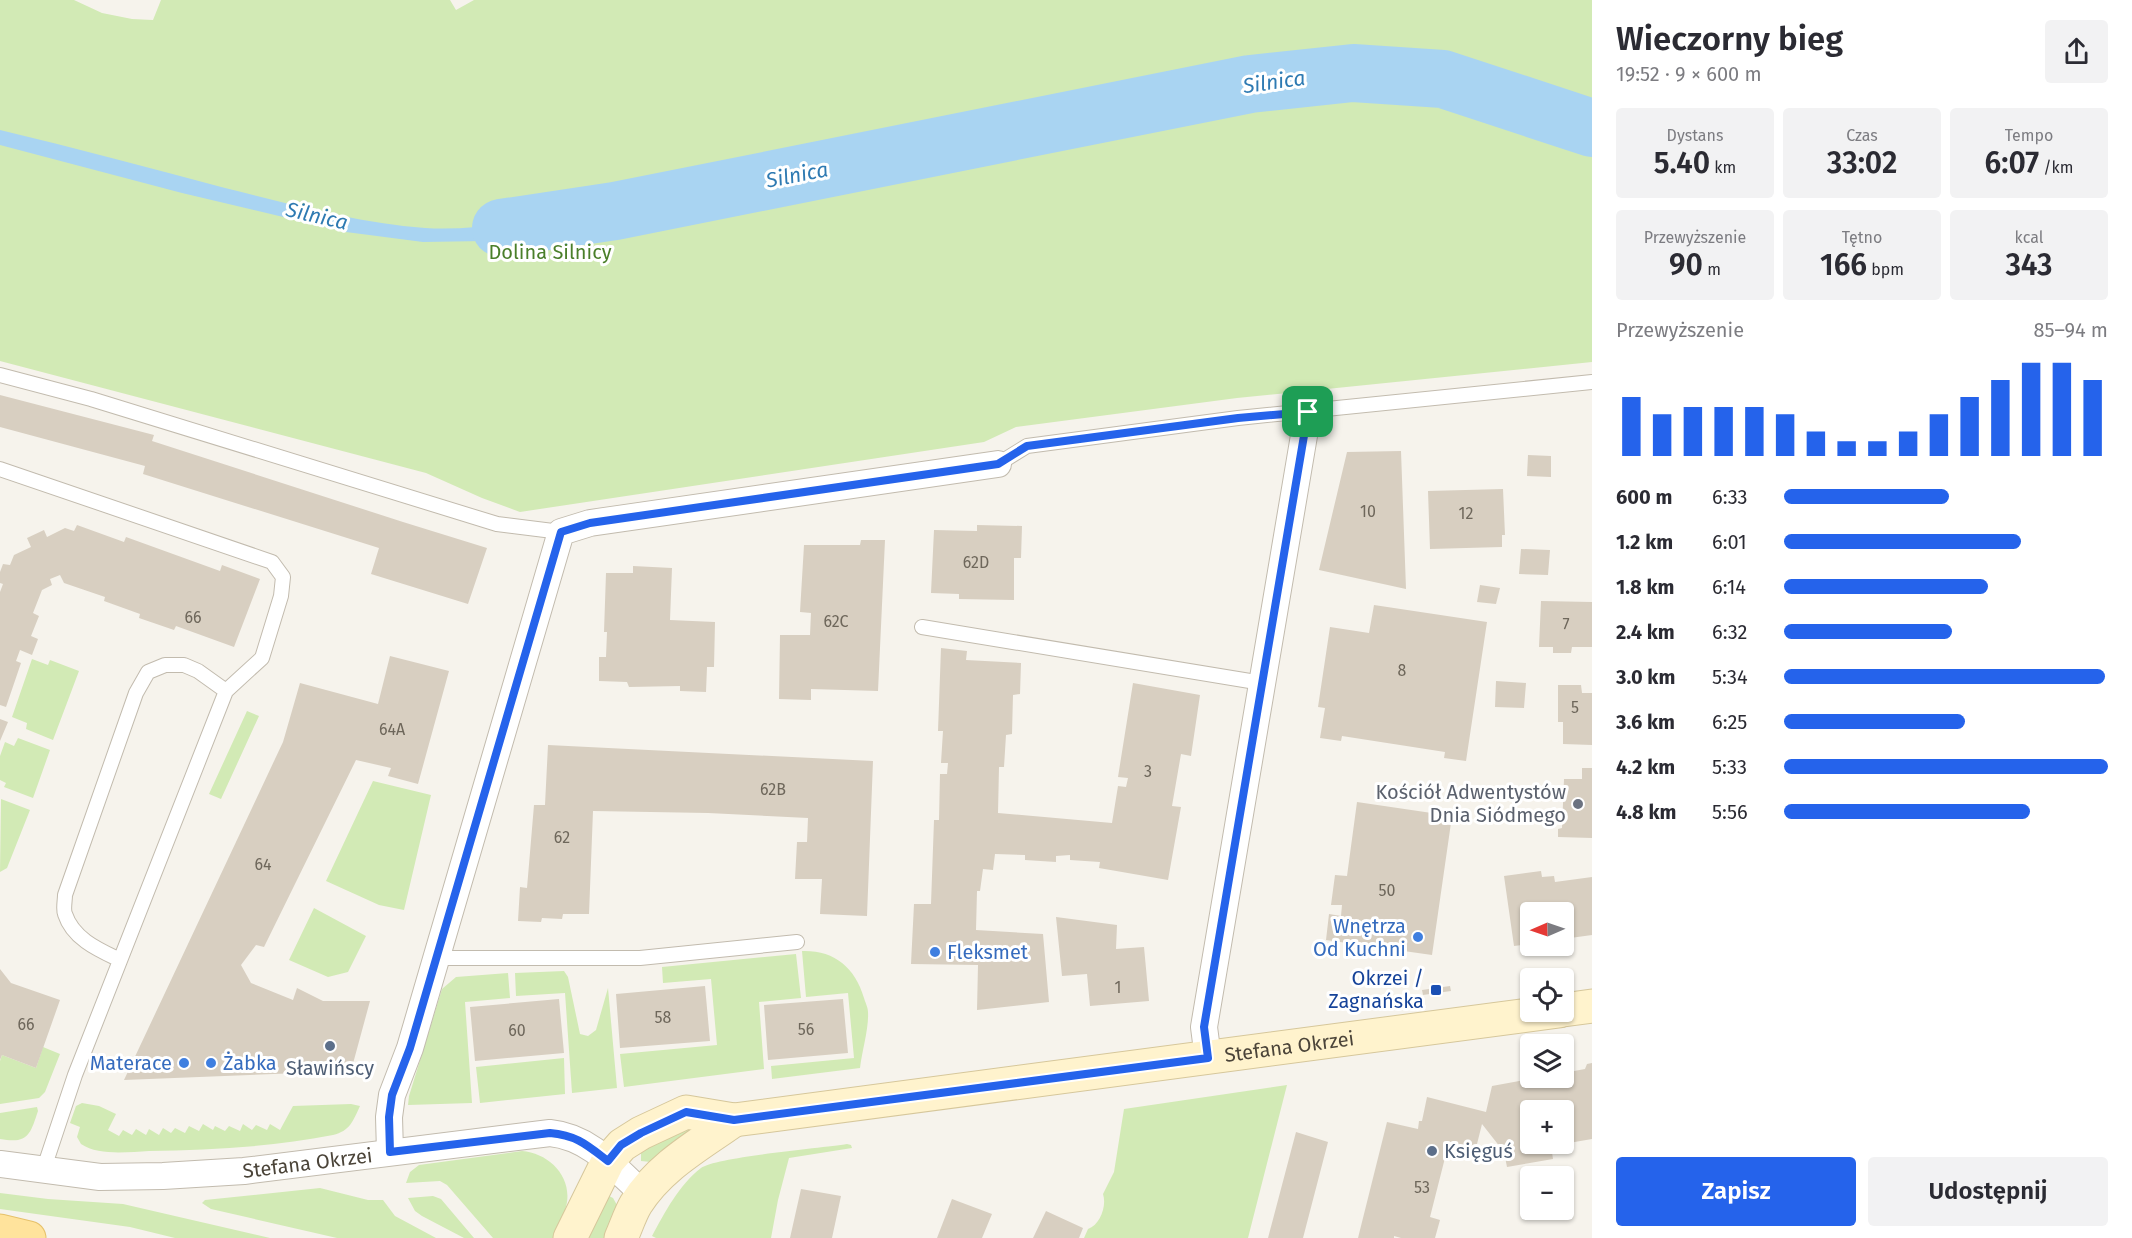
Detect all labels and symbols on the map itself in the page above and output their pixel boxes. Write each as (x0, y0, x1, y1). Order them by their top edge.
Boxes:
water label: Silnica (1240, 65, 1307, 99)
water label: Silnica (763, 156, 830, 194)
water label: Silnica (283, 196, 350, 236)
park label: Dolina Silnicy (488, 240, 612, 264)
pin (1282, 386, 1333, 437)
house number: 10 (1360, 502, 1376, 521)
house number: 12 (1459, 504, 1473, 523)
house number: 62D (963, 553, 989, 572)
house number: 66 (184, 608, 202, 627)
house number: 62C (823, 612, 849, 631)
house number: 7 (1562, 615, 1570, 634)
house number: 8 (1398, 661, 1407, 680)
house number: 5 (1571, 698, 1579, 717)
house number: 64A (379, 720, 406, 739)
house number: 3 (1144, 762, 1152, 781)
house number: 62B (760, 780, 786, 799)
place label: Kościół Adwentystów Dnia Siódmego (1376, 780, 1566, 827)
marker: Kościół Adwentystów Dnia Siódmego (1571, 797, 1585, 811)
house number: 62 (554, 828, 570, 847)
house number: 64 (254, 855, 272, 874)
house number: 50 (1379, 881, 1396, 900)
north arrow (1520, 902, 1574, 956)
place label: Wnętrza Od Kuchni (1313, 914, 1406, 961)
marker: Wnętrza Od Kuchni (1411, 930, 1425, 944)
place label: Fleksmet (947, 940, 1029, 964)
marker: Fleksmet (928, 945, 942, 959)
place label: Okrzei / Zagnańska (1328, 966, 1424, 1013)
house number: 1 (1115, 978, 1121, 997)
marker: Okrzei / Zagnańska (1429, 983, 1443, 997)
house number: 58 (655, 1008, 672, 1027)
house number: 66 (17, 1015, 35, 1034)
house number: 56 (798, 1020, 814, 1039)
house number: 60 (508, 1021, 526, 1040)
street label: Stefana Okrzei (1223, 1026, 1356, 1067)
marker: Sławińscy (323, 1039, 337, 1053)
place label: Materace (90, 1051, 172, 1075)
place label: Żabka (223, 1051, 277, 1075)
marker: Materace (177, 1056, 191, 1070)
marker: Żabka (204, 1056, 218, 1070)
place label: Sławińscy (286, 1056, 374, 1080)
place label: Księguś (1444, 1139, 1513, 1163)
street label: Stefana Okrzei (241, 1143, 374, 1183)
marker: Księguś (1425, 1144, 1439, 1158)
house number: 53 (1414, 1178, 1430, 1197)

